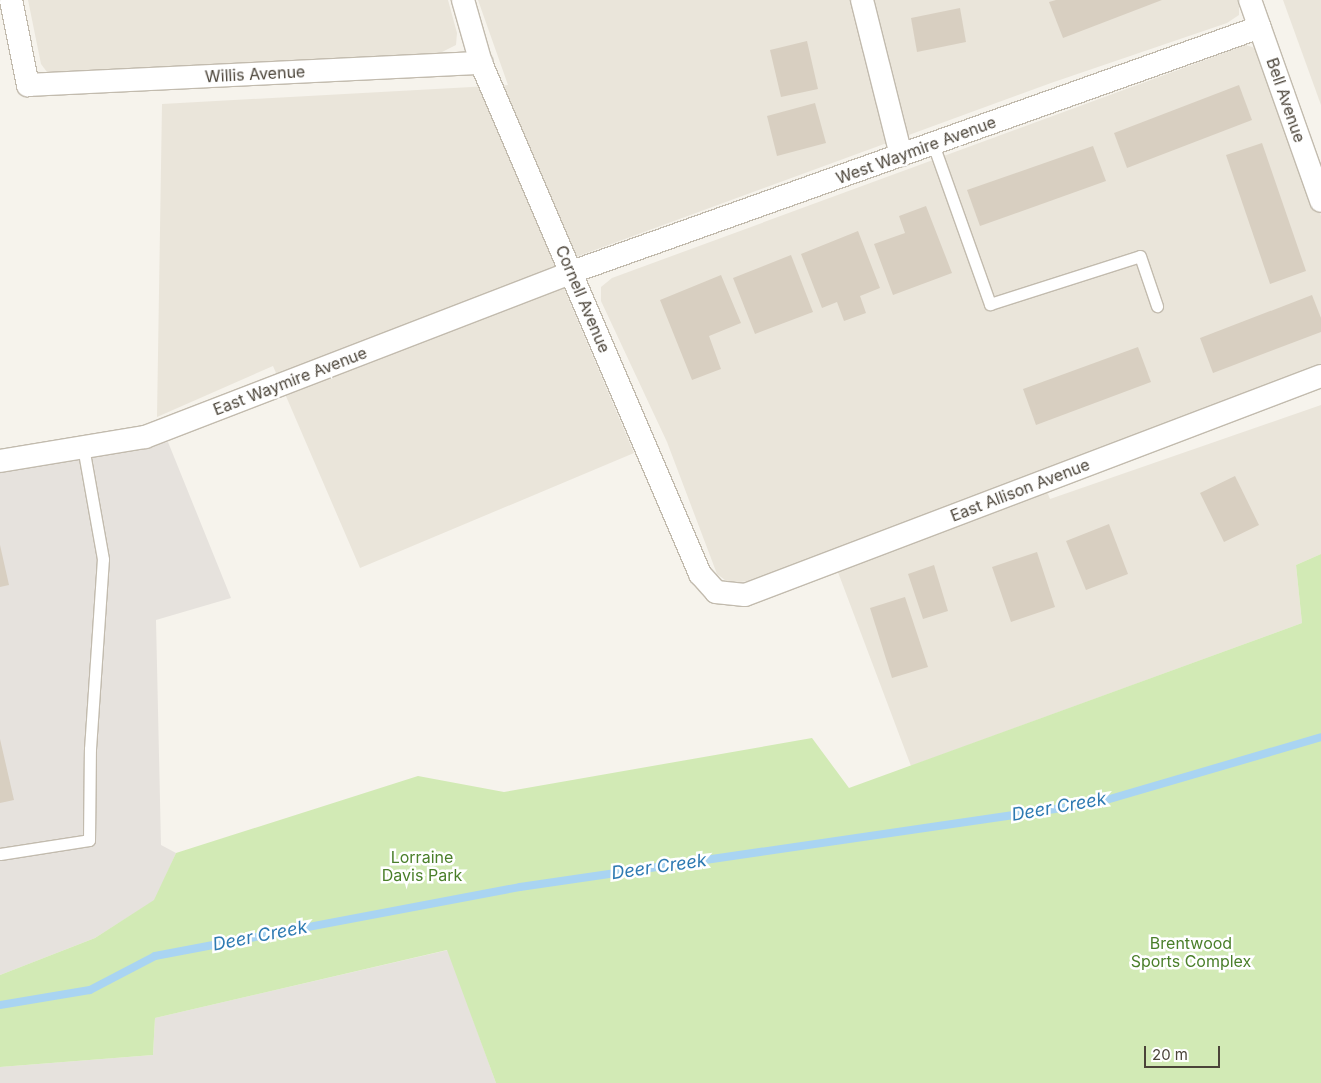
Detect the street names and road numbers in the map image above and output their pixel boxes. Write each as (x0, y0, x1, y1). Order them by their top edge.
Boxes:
street label: Bell Avenue (1263, 55, 1309, 145)
street label: Willis Avenue (204, 62, 306, 86)
street label: West Waymire Avenue (833, 112, 999, 188)
street label: Cornell Avenue (552, 242, 614, 356)
street label: East Waymire Avenue (210, 343, 370, 419)
street label: East Allison Avenue (948, 455, 1092, 525)

